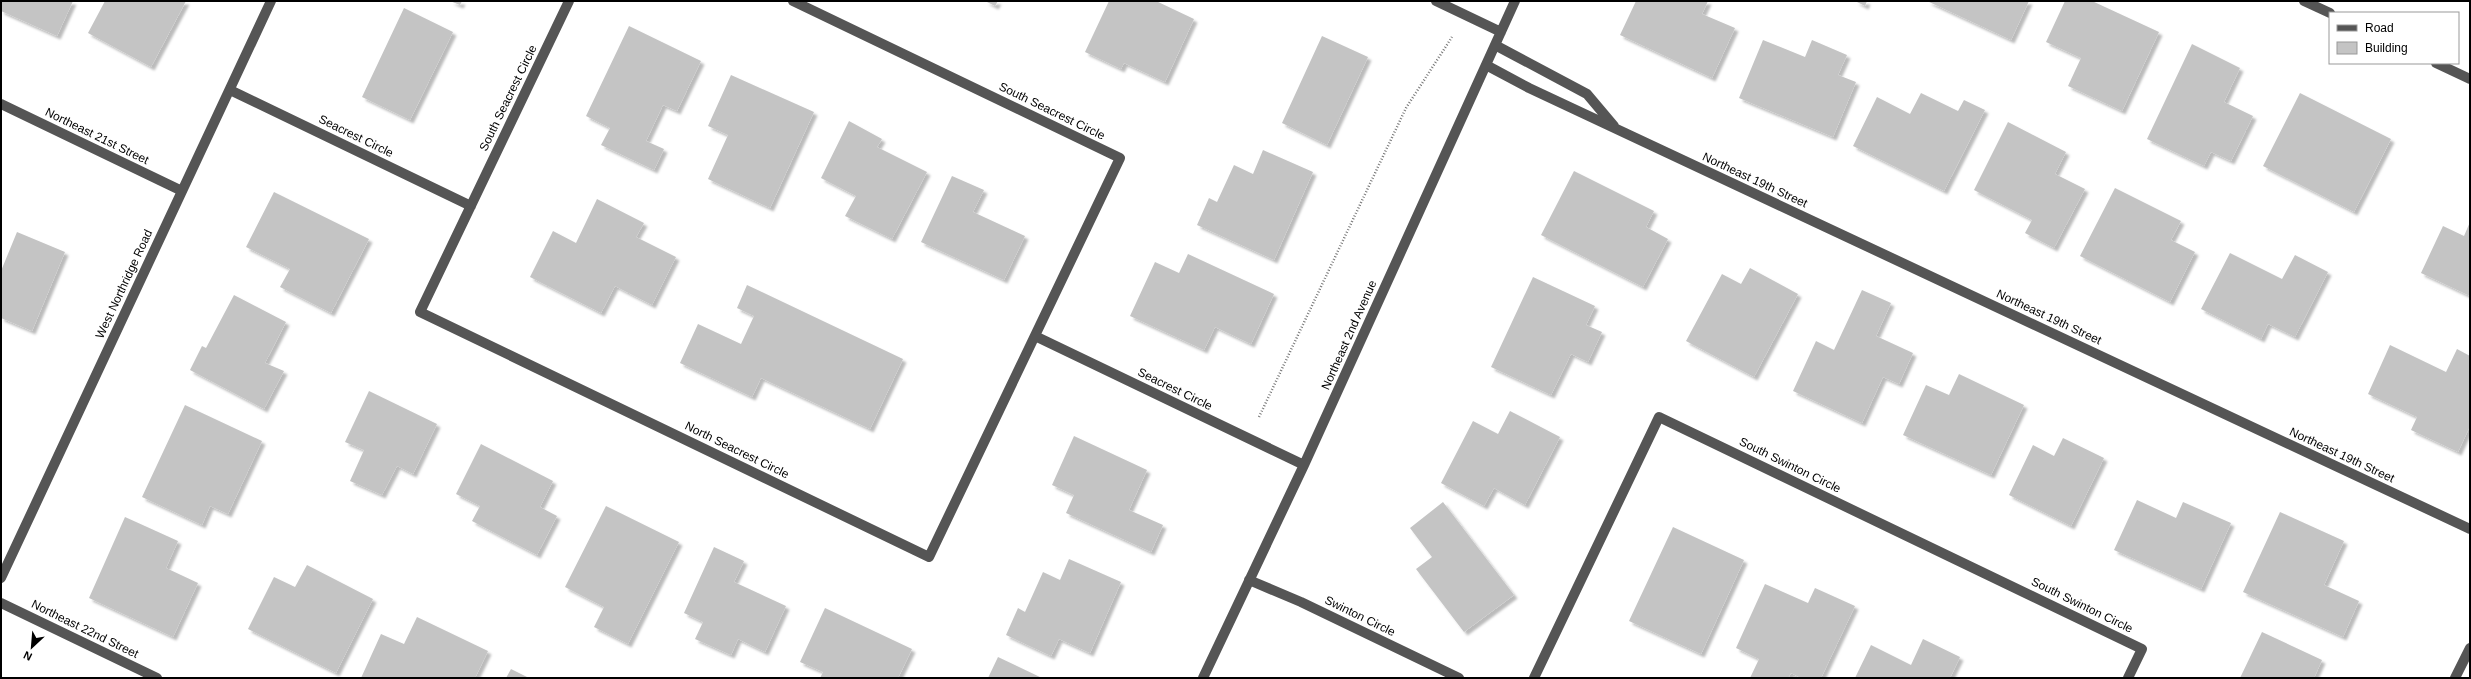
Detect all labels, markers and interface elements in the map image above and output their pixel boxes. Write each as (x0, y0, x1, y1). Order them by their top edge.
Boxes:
legend (2329, 12, 2459, 64)
text: Road (2365, 21, 2394, 35)
text: Building (2365, 41, 2408, 55)
street label: South Seacrest Circle (476, 42, 540, 153)
street label: South Seacrest Circle (997, 79, 1108, 143)
street label: Northeast 21st Street (43, 105, 152, 167)
street label: Seacrest Circle (316, 112, 396, 160)
street label: Northeast 19th Street (1700, 150, 1810, 211)
street label: West Northridge Road (93, 227, 155, 341)
street label: Northeast 2nd Avenue (1318, 278, 1380, 392)
street label: Northeast 19th Street (1994, 287, 2104, 348)
street label: Seacrest Circle (1135, 365, 1215, 413)
street label: North Seacrest Circle (683, 419, 792, 481)
street label: Northeast 19th Street (2287, 425, 2397, 486)
street label: South Swinton Circle (1737, 434, 1843, 496)
street label: South Swinton Circle (2029, 574, 2135, 636)
street label: Swinton Circle (1322, 593, 1398, 639)
street label: Northeast 22nd Street (29, 597, 141, 661)
north arrow (12, 627, 52, 667)

